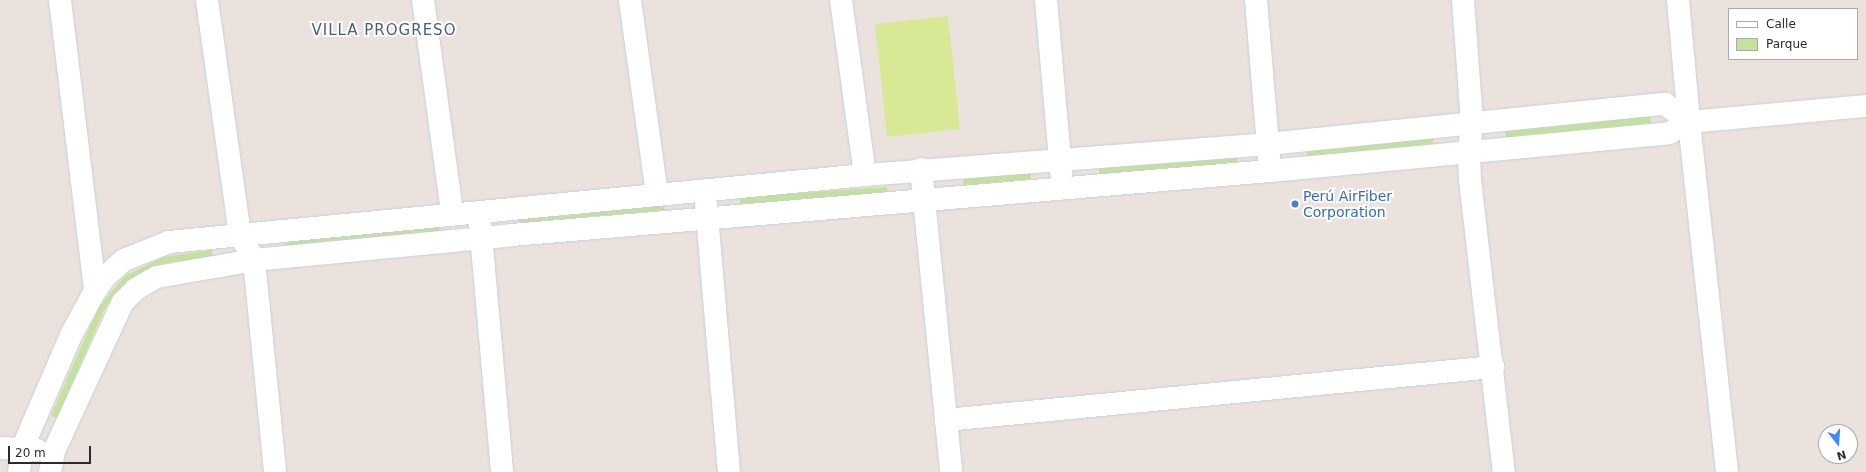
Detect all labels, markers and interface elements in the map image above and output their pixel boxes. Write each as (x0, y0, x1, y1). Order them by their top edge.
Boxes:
legend (1728, 8, 1858, 60)
text: Calle (1766, 17, 1796, 31)
district label: VILLA PROGRESO (312, 22, 456, 40)
text: Parque (1766, 37, 1807, 51)
place label: Perú AirFiber Corporation (1303, 188, 1392, 220)
marker: Perú AirFiber Corporation (1290, 199, 1300, 209)
north arrow (1818, 424, 1858, 464)
scale bar (10, 438, 93, 464)
text: 20 m (15, 446, 46, 460)
text: N (1835, 447, 1848, 463)

